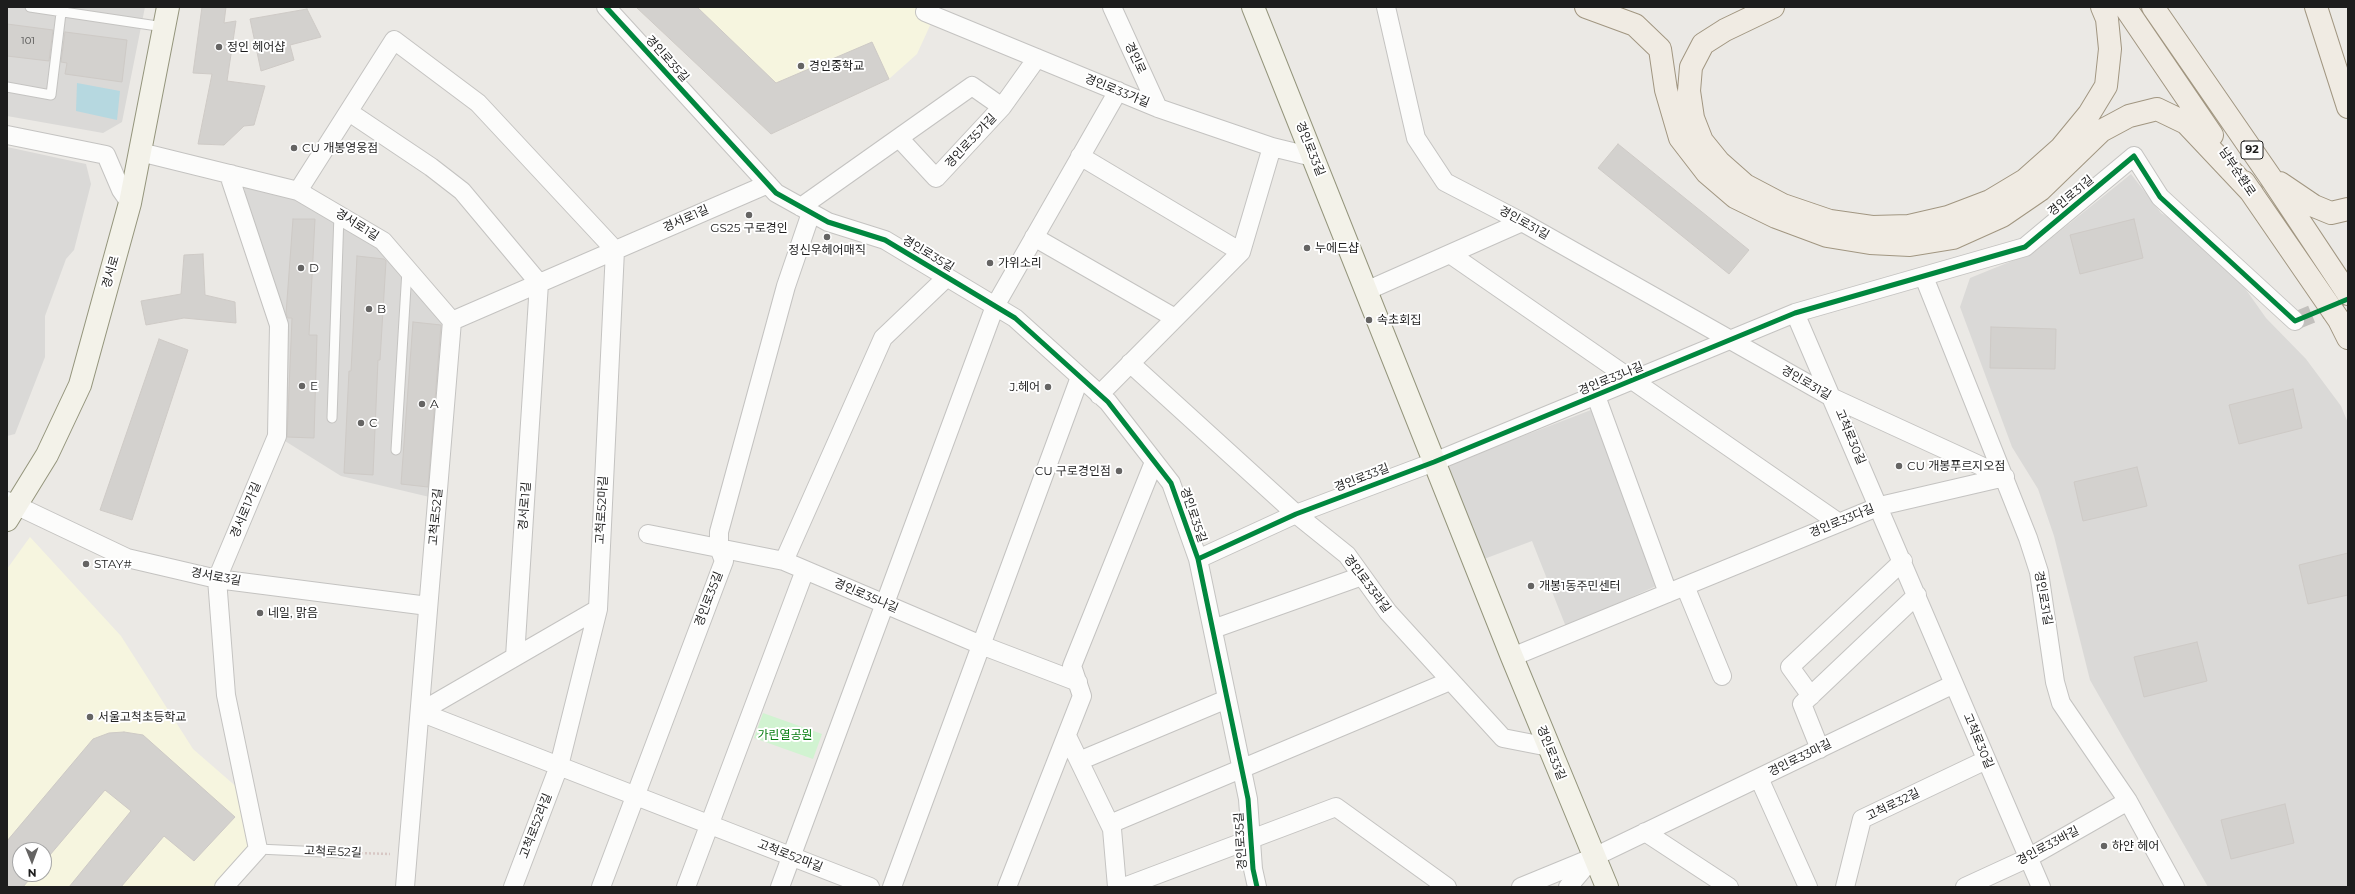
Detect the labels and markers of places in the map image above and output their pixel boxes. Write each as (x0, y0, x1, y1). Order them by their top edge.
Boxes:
place label: 정인 헤어샵 (227, 40, 285, 54)
marker: 정인 헤어샵 (214, 42, 224, 52)
place label: 경인중학교 (809, 59, 864, 73)
marker: 경인중학교 (796, 61, 806, 71)
place label: CU 개봉영웅점 (302, 141, 378, 155)
marker: CU 개봉영웅점 (289, 143, 299, 153)
marker: GS25 구로경인 (744, 210, 754, 220)
place label: GS25 구로경인 (710, 221, 788, 235)
marker: 정신우헤어매직 (822, 232, 832, 242)
place label: 누에드샵 (1315, 241, 1359, 255)
place label: 정신우헤어매직 (788, 243, 866, 257)
marker: 누에드샵 (1302, 243, 1312, 253)
place label: 가위소리 (998, 256, 1042, 270)
marker: 가위소리 (985, 258, 995, 268)
place label: D (309, 261, 319, 275)
marker: D (296, 263, 306, 273)
place label: B (377, 302, 386, 316)
marker: B (364, 304, 374, 314)
place label: 속초회집 (1377, 313, 1421, 327)
marker: 속초회집 (1364, 315, 1374, 325)
place label: E (310, 379, 318, 393)
place label: J.헤어 (1009, 380, 1040, 394)
marker: E (297, 381, 307, 391)
marker: J.헤어 (1043, 382, 1053, 392)
place label: A (430, 397, 439, 411)
marker: A (417, 399, 427, 409)
place label: C (369, 416, 378, 430)
marker: C (356, 418, 366, 428)
place label: CU 개봉푸르지오점 (1907, 459, 2005, 473)
marker: CU 개봉푸르지오점 (1894, 461, 1904, 471)
place label: CU 구로경인점 (1035, 464, 1111, 478)
marker: CU 구로경인점 (1114, 466, 1124, 476)
place label: STAY# (94, 557, 132, 571)
marker: STAY# (81, 559, 91, 569)
place label: 개봉1동주민센터 (1539, 579, 1621, 593)
marker: 개봉1동주민센터 (1526, 581, 1536, 591)
place label: 네일, 맑음 (268, 606, 318, 620)
marker: 네일, 맑음 (255, 608, 265, 618)
place label: 서울고척초등학교 (98, 710, 186, 724)
marker: 서울고척초등학교 (85, 712, 95, 722)
place label: 하얀 헤어 (2112, 839, 2159, 853)
marker: 하얀 헤어 (2099, 841, 2109, 851)

